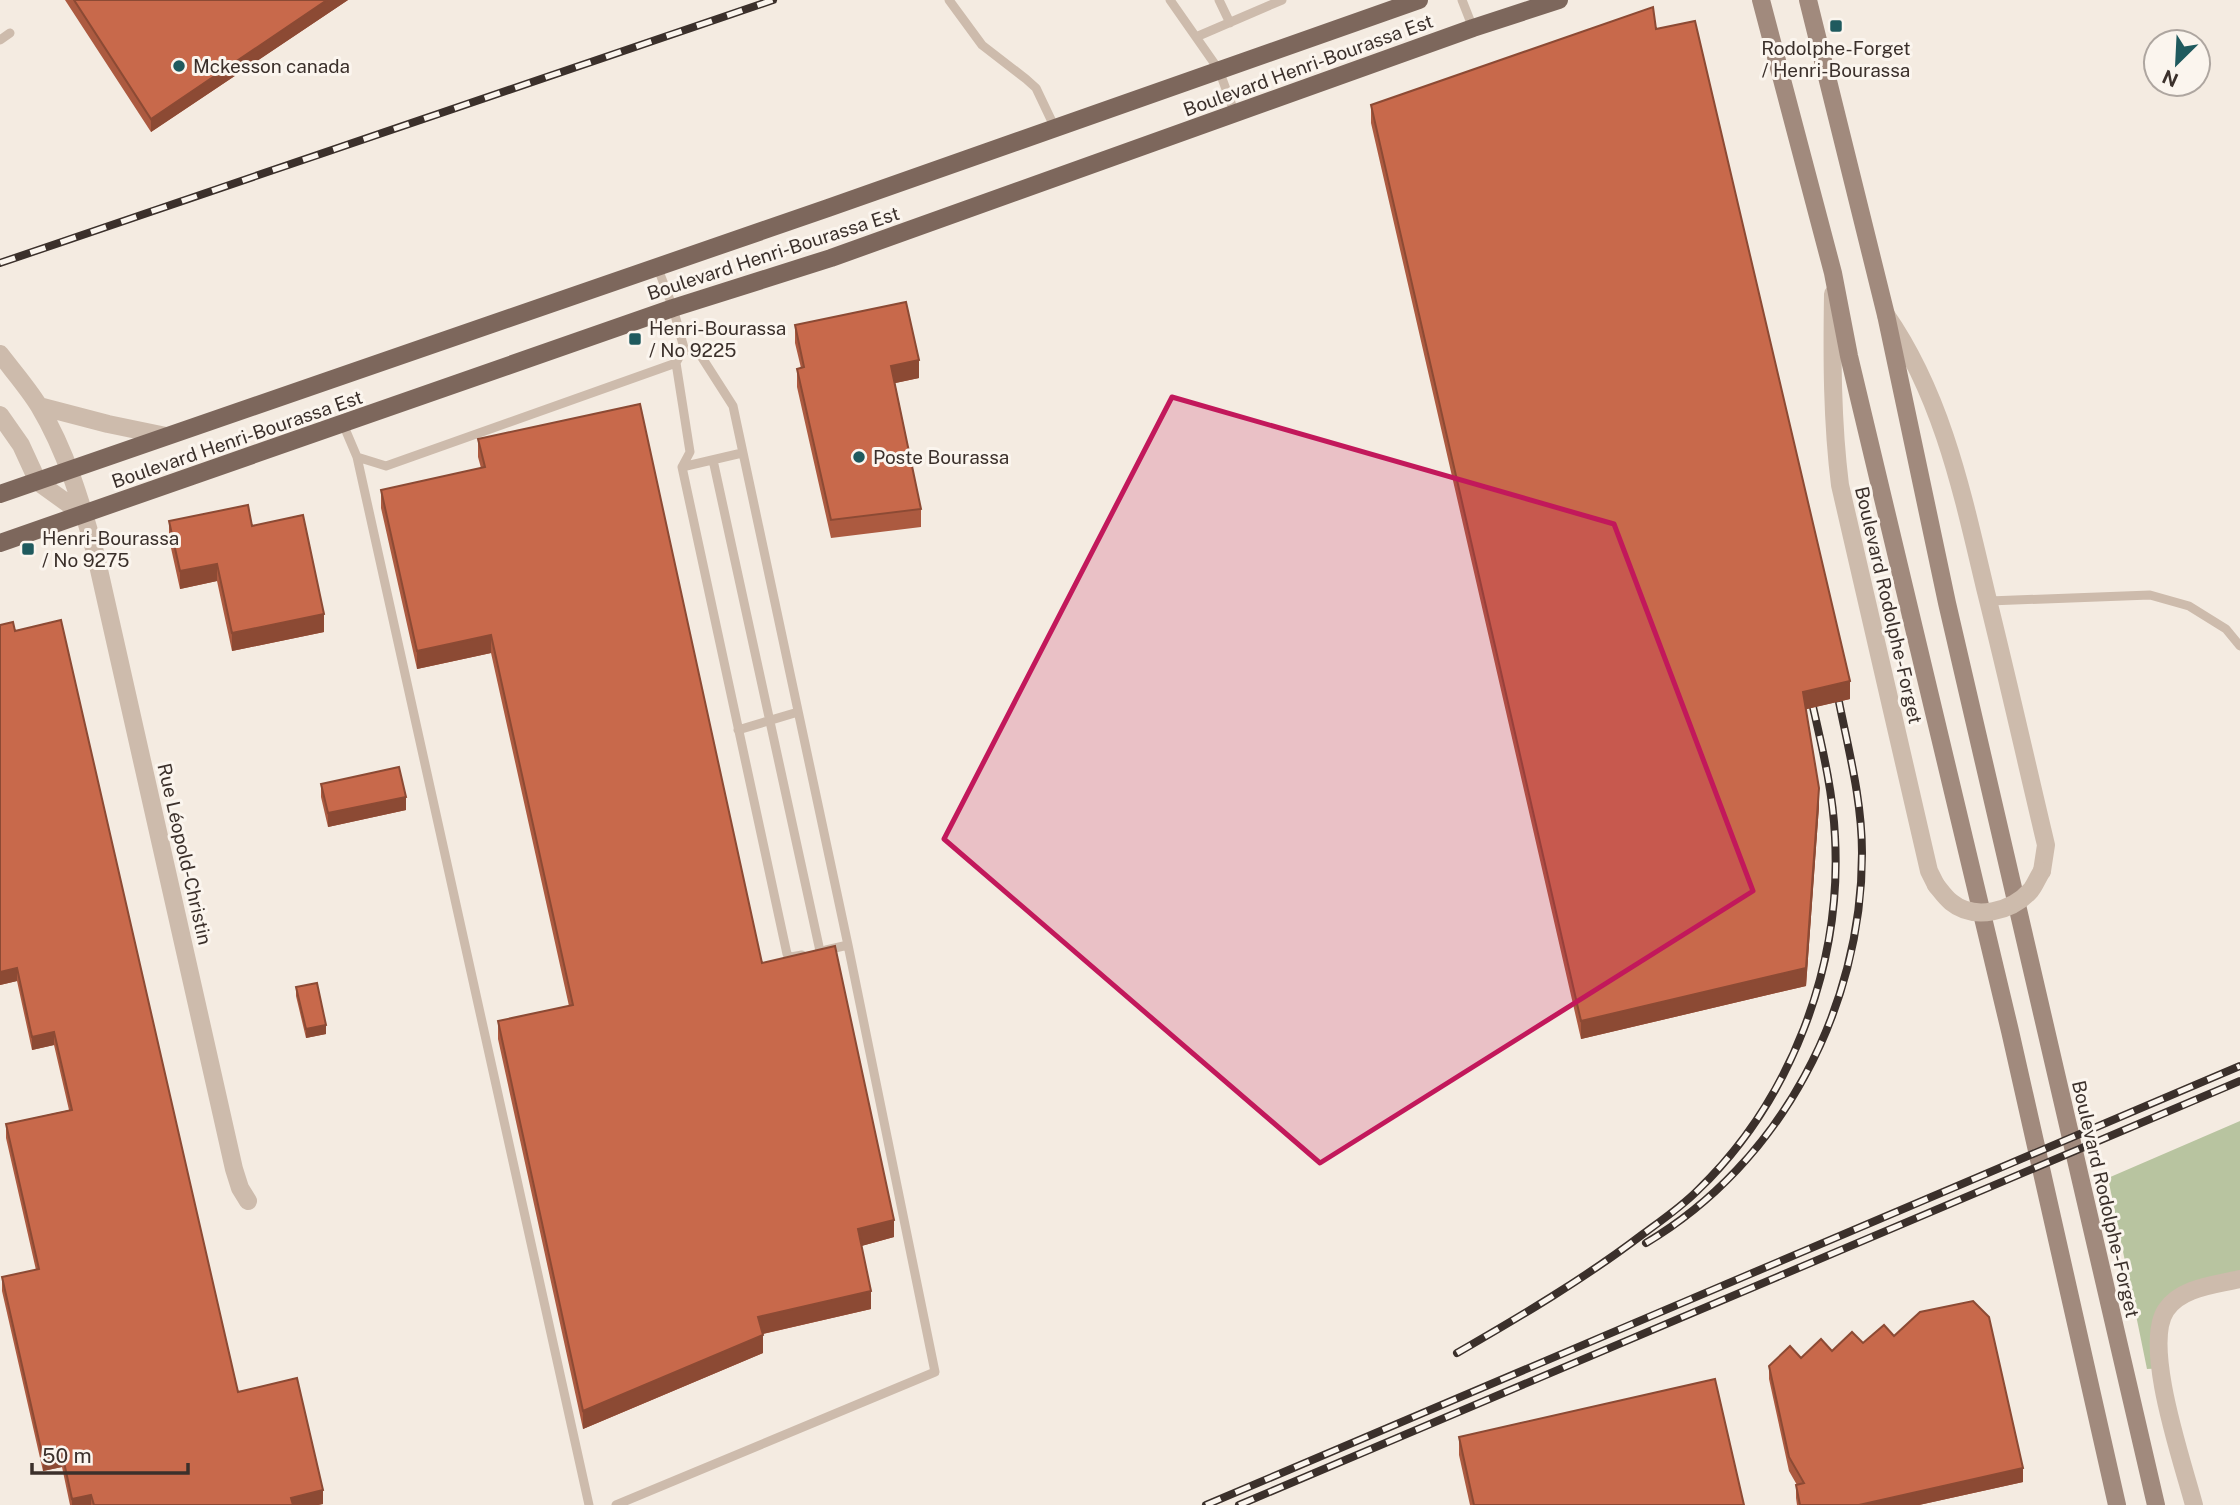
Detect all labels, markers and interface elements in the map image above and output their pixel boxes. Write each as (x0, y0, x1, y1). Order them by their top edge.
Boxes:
street label: Boulevard Henri-Bourassa Est (1180, 10, 1436, 120)
marker: Rodolphe-Forget / Henri-Bourassa (1828, 18, 1844, 34)
north arrow (2142, 28, 2212, 98)
place label: Rodolphe-Forget / Henri-Bourassa (1761, 37, 1911, 81)
place label: Mckesson canada (193, 55, 350, 77)
marker: Mckesson canada (171, 58, 187, 74)
text: N (2159, 65, 2181, 92)
street label: Boulevard Henri-Bourassa Est (644, 202, 902, 304)
place label: Henri-Bourassa / No 9225 (649, 317, 786, 361)
marker: Henri-Bourassa / No 9225 (627, 331, 643, 347)
street label: Boulevard Henri-Bourassa Est (109, 386, 365, 492)
place label: Poste Bourassa (873, 446, 1009, 468)
marker: Poste Bourassa (851, 449, 867, 465)
street label: Boulevard Rodolphe-Forget (1851, 484, 1927, 726)
place label: Henri-Bourassa / No 9275 (42, 527, 179, 571)
marker: Henri-Bourassa / No 9275 (20, 541, 36, 557)
street label: Rue Léopold-Christin (153, 761, 217, 947)
street label: Boulevard Rodolphe-Forget (2068, 1078, 2144, 1320)
scale bar (32, 1432, 187, 1476)
text: 50 m (42, 1443, 92, 1468)

